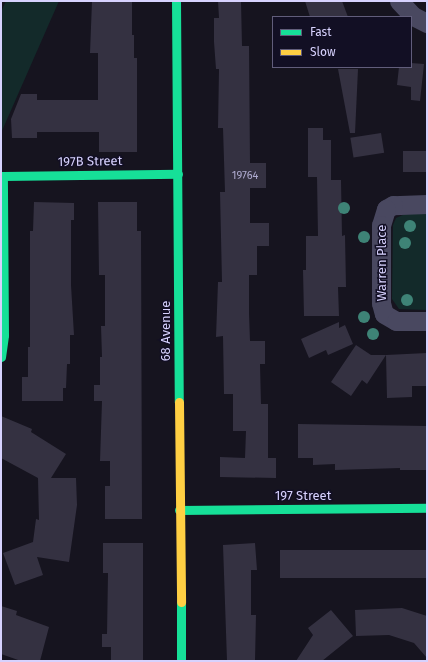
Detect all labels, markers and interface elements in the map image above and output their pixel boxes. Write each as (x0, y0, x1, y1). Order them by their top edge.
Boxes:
legend (272, 16, 412, 68)
text: Fast (310, 25, 332, 39)
text: Slow (310, 45, 336, 59)
street label: 197B Street (58, 154, 122, 170)
house number: 19764 (232, 169, 258, 183)
street label: Warren Place (374, 225, 390, 301)
street label: 68 Avenue (158, 301, 174, 361)
street label: 197 Street (275, 488, 331, 504)

